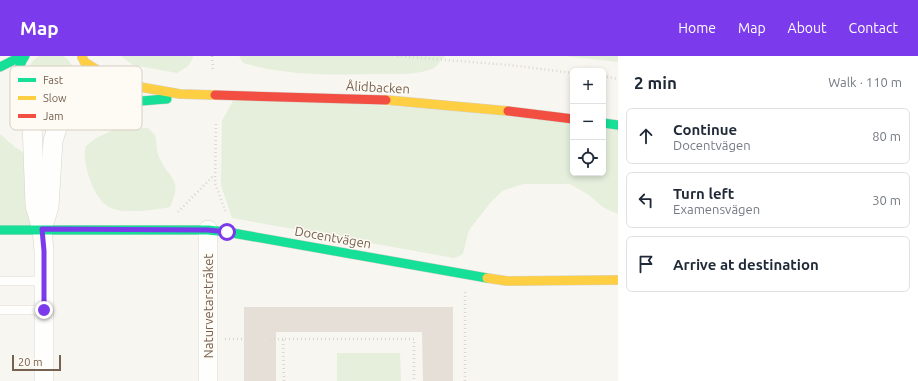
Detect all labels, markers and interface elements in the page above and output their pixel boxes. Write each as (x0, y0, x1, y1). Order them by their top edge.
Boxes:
text: Map (20, 17, 59, 39)
text: Home (678, 20, 716, 36)
text: Map (738, 20, 766, 36)
text: About (788, 20, 827, 36)
text: Contact (849, 20, 898, 36)
legend (10, 66, 142, 130)
map controls (570, 68, 606, 176)
button: + (570, 68, 606, 104)
text: 2 min (634, 73, 677, 92)
text: Fast (43, 74, 64, 86)
text: Walk · 110 m (828, 75, 902, 89)
street label: Ålidbacken (346, 78, 410, 96)
text: Slow (43, 92, 67, 104)
button: − (570, 104, 606, 140)
text: Jam (43, 110, 64, 122)
text: Continue (673, 121, 737, 138)
icon: ahead (635, 125, 657, 147)
text: 80 m (872, 129, 901, 143)
text: Docentvägen (673, 138, 751, 152)
button: locate (570, 140, 606, 176)
text: Turn left (673, 185, 734, 202)
icon: left (635, 189, 657, 211)
text: 30 m (872, 193, 901, 207)
text: Examensvägen (673, 202, 760, 216)
route start (218, 223, 236, 241)
street label: Docentvägen (294, 223, 372, 251)
icon: arrive (635, 253, 657, 275)
street label: Naturvetarstråket (201, 254, 215, 358)
text: Arrive at destination (673, 256, 819, 273)
route end (35, 301, 53, 319)
scale bar (12, 353, 61, 372)
text: 20 m (18, 356, 42, 368)

